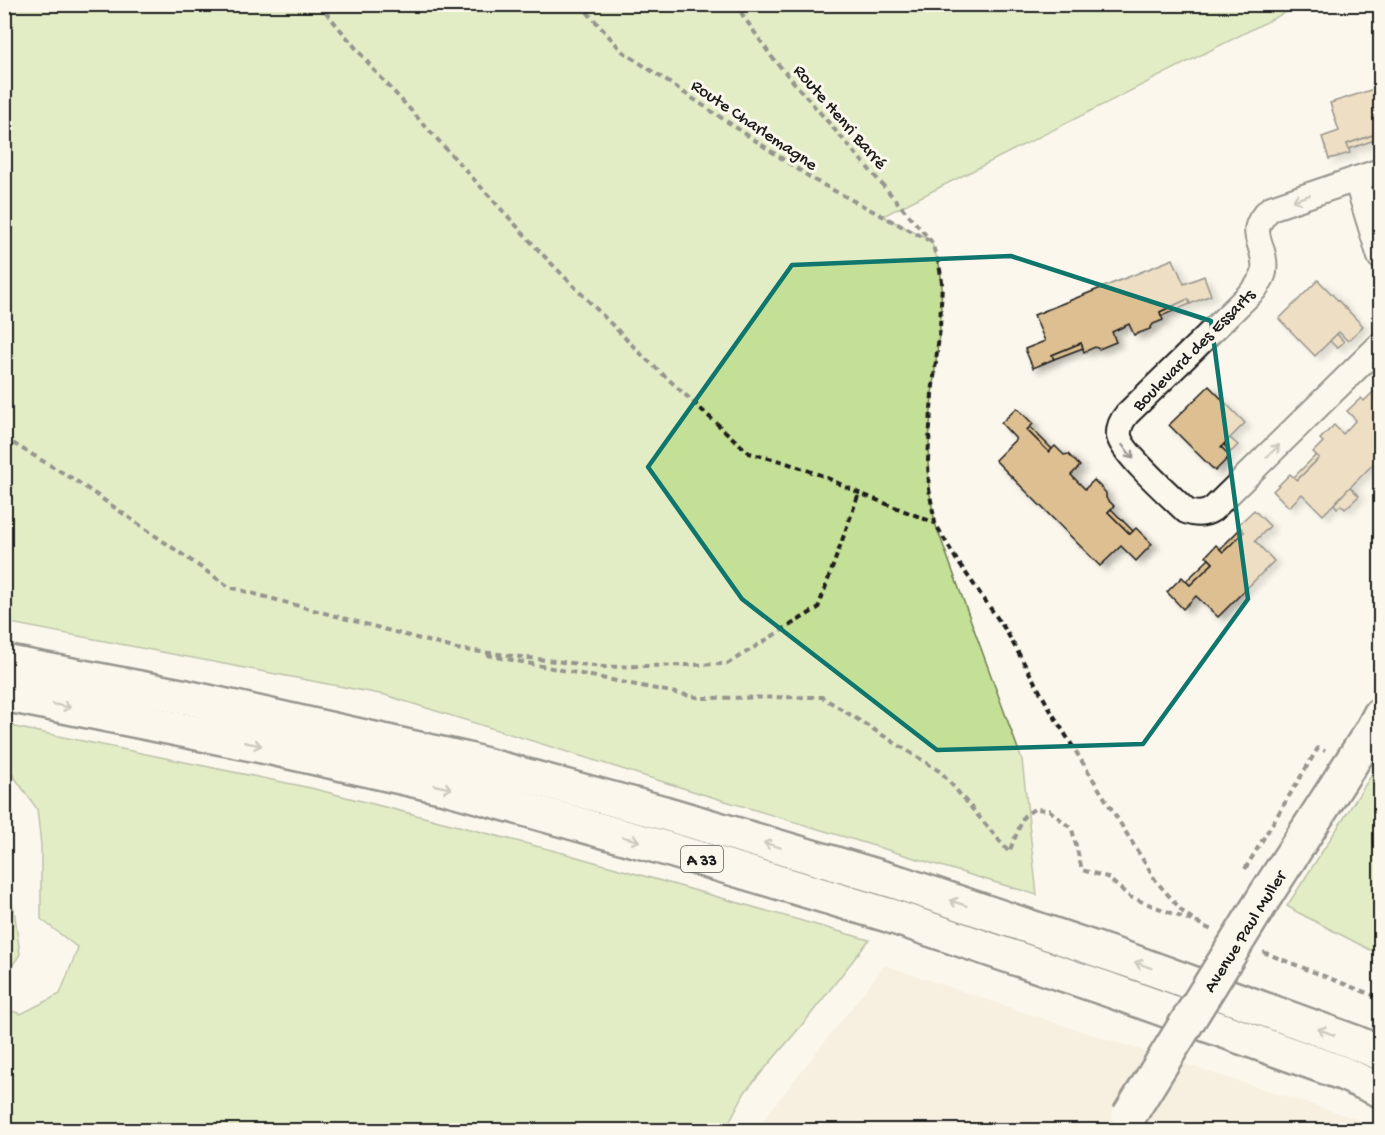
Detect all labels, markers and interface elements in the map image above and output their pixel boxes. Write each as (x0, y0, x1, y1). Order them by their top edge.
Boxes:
street label: Route Henri Barré (788, 61, 891, 175)
street label: Route Charlemagne (686, 76, 821, 177)
one-way arrow (1292, 193, 1311, 204)
street label: Boulevard des Essarts (1128, 284, 1261, 417)
one-way arrow (1122, 443, 1135, 459)
one-way arrow (1265, 443, 1280, 458)
one-way arrow (52, 701, 71, 712)
one-way arrow (243, 739, 262, 750)
one-way arrow (433, 782, 453, 793)
one-way arrow (621, 833, 640, 845)
one-way arrow (763, 839, 782, 850)
road number: A 33 (681, 846, 723, 872)
street label: Avenue Paul Muller (1200, 866, 1293, 997)
one-way arrow (949, 897, 968, 908)
one-way arrow (1134, 959, 1153, 970)
one-way arrow (1317, 1025, 1336, 1036)

